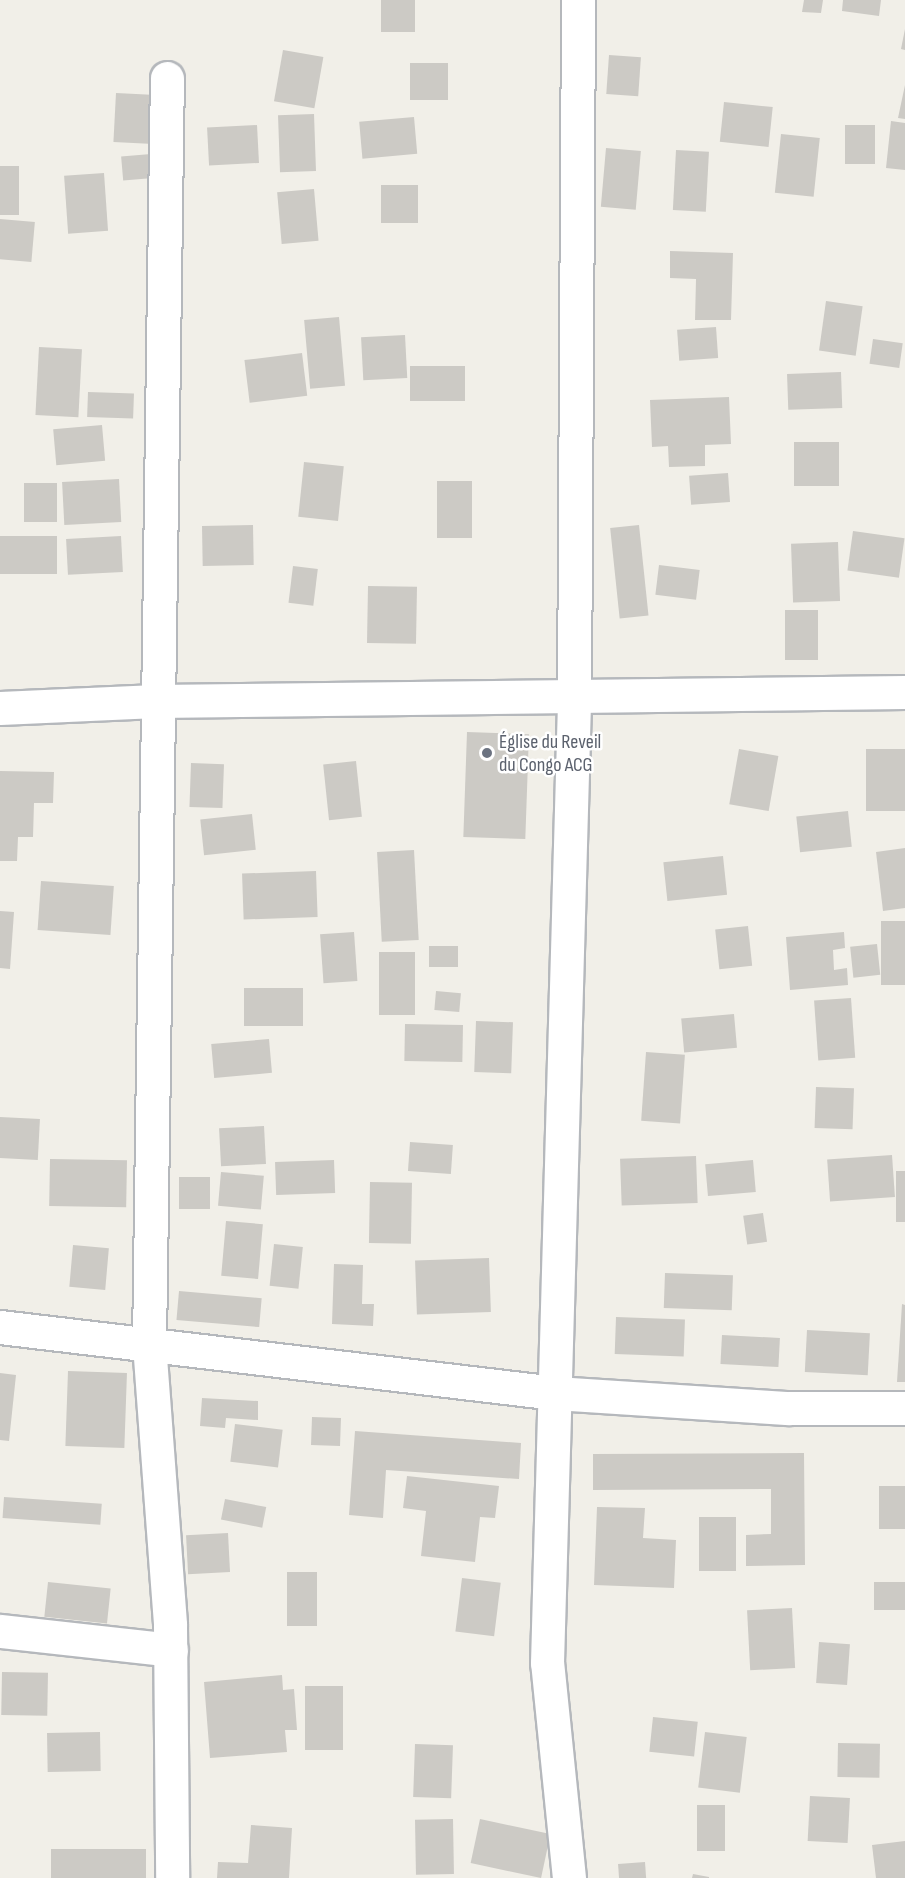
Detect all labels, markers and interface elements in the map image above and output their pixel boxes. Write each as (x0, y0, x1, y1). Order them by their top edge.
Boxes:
place label: Église du Reveil du Congo ACG (499, 730, 601, 777)
marker: Église du Reveil du Congo ACG (480, 746, 494, 760)

